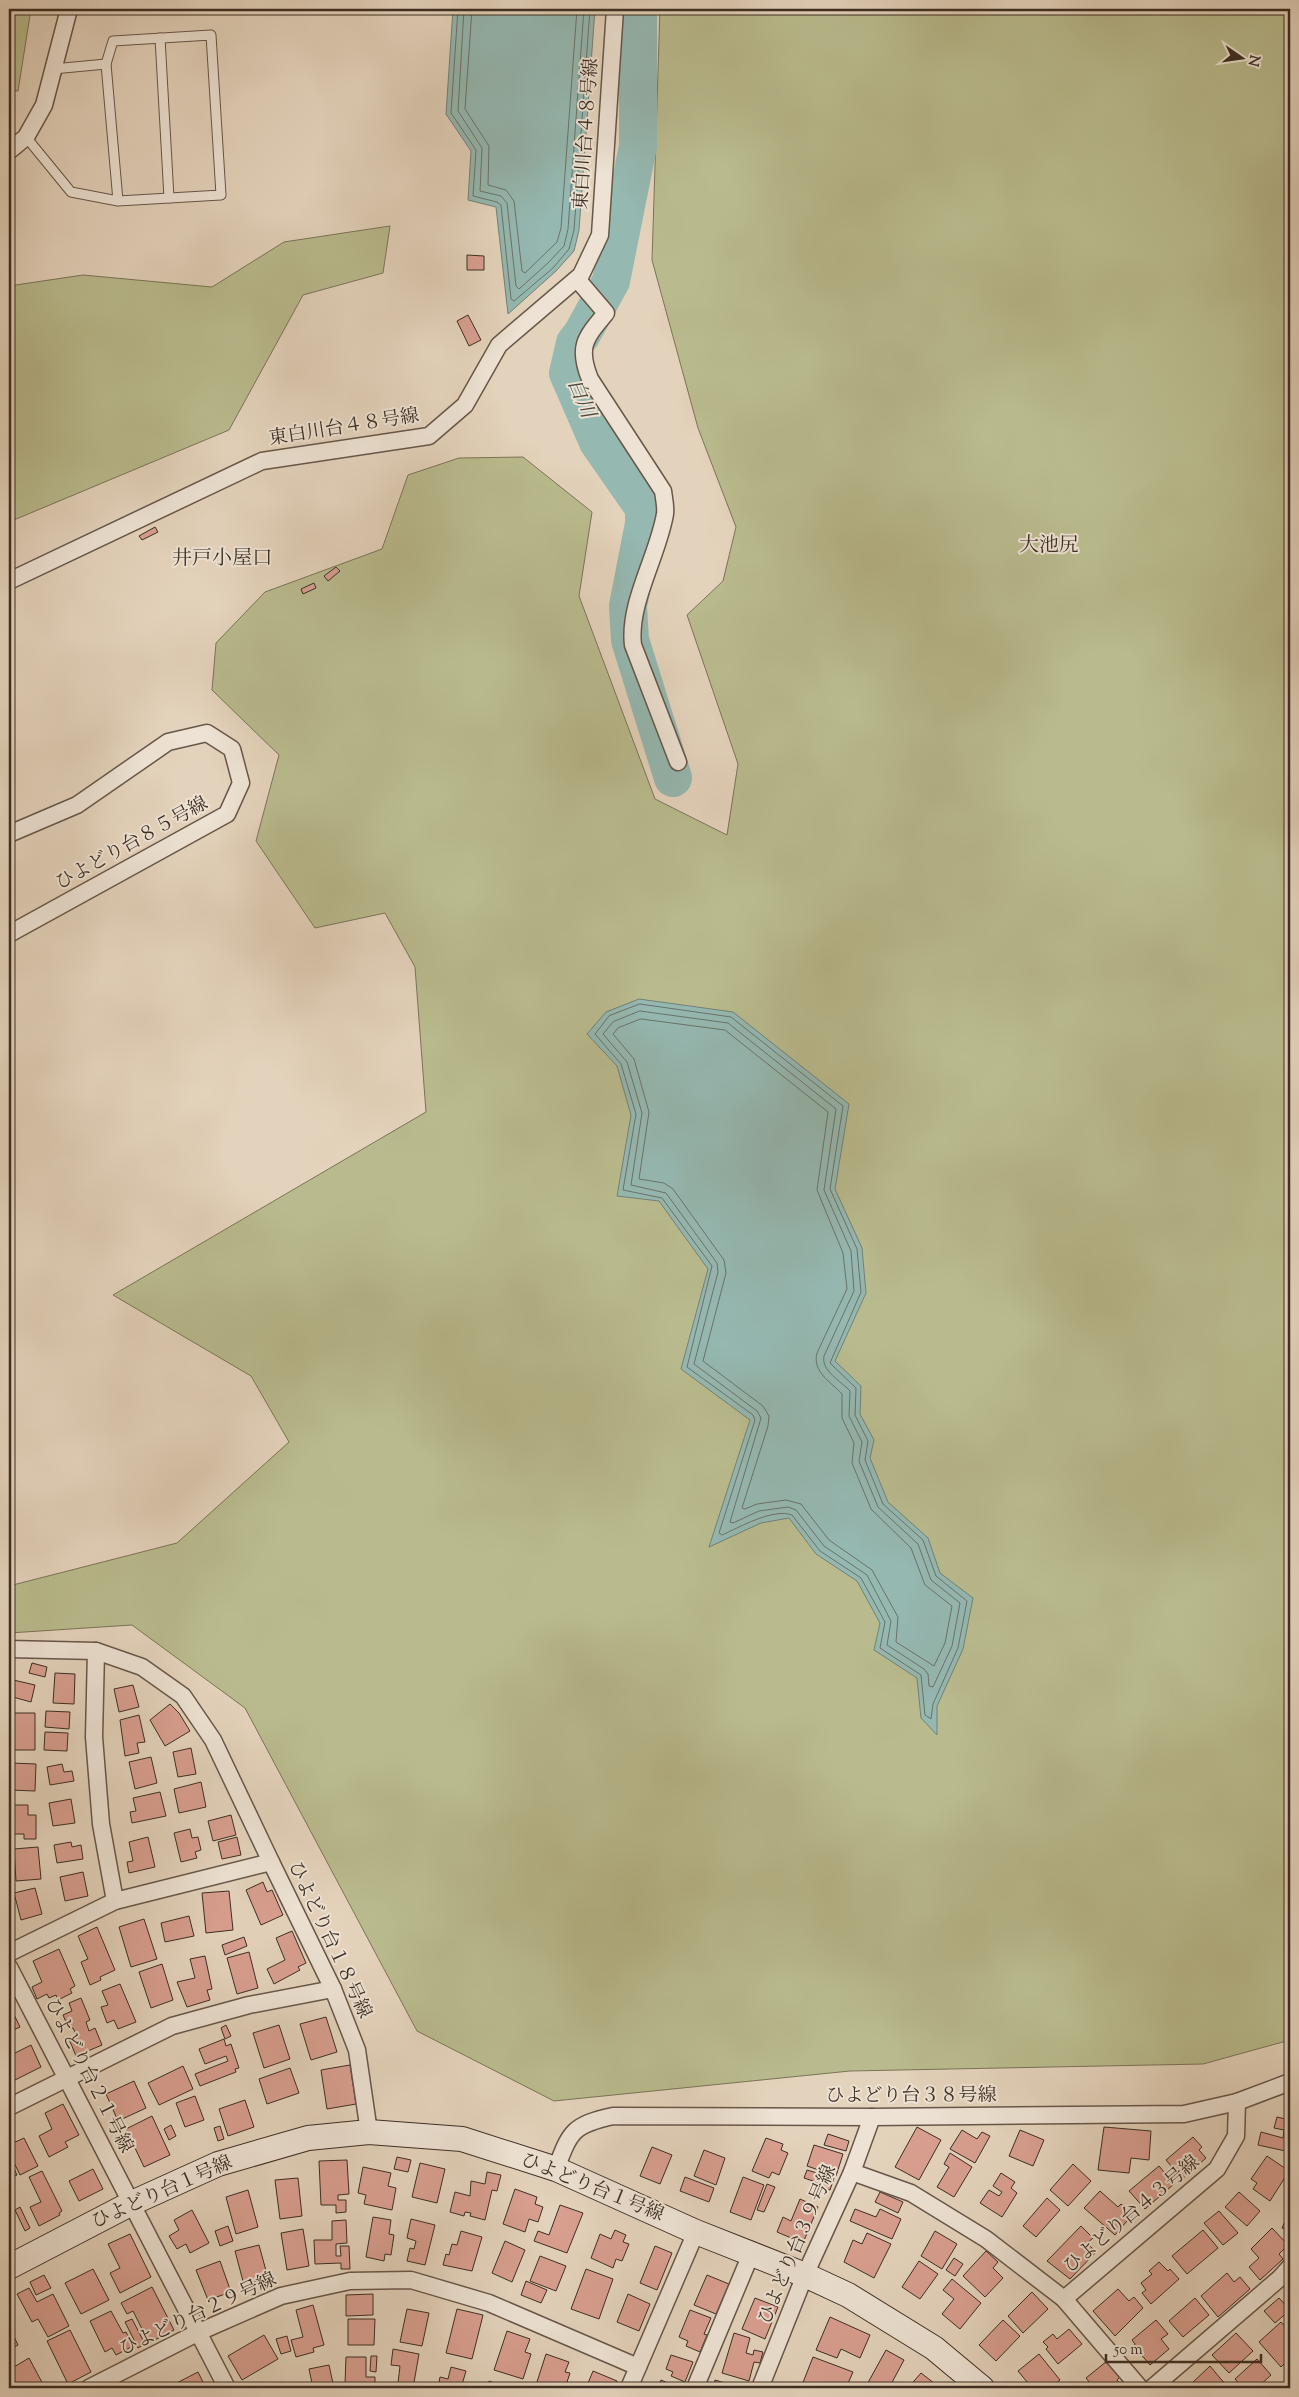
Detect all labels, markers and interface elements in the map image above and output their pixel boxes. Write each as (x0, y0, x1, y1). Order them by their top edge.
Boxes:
north arrow (1216, 32, 1266, 82)
text: N (1242, 53, 1264, 68)
street label: 東白川台４８号線 (568, 57, 606, 211)
water label: 白川 (559, 375, 602, 425)
street label: 東白川台４８号線 (267, 403, 421, 453)
district label: 大池尻 (1019, 532, 1079, 561)
district label: 井戸小屋口 (172, 545, 272, 574)
street label: ひよどり台８５号線 (51, 791, 213, 897)
street label: ひよどり台１８号線 (281, 1857, 377, 2023)
street label: ひよどり台２１号線 (37, 1994, 139, 2158)
street label: ひよどり台３８号線 (825, 2083, 997, 2110)
street label: ひよどり台１号線 (516, 2147, 668, 2229)
street label: ひよどり台１号線 (87, 2150, 237, 2236)
street label: ひよどり台４３号線 (1058, 2150, 1206, 2280)
street label: ひよどり台３９号線 (752, 2161, 844, 2329)
street label: ひよどり台２９号線 (115, 2267, 281, 2363)
scale bar (1106, 2332, 1262, 2364)
text: 50 m (1113, 2340, 1143, 2361)

